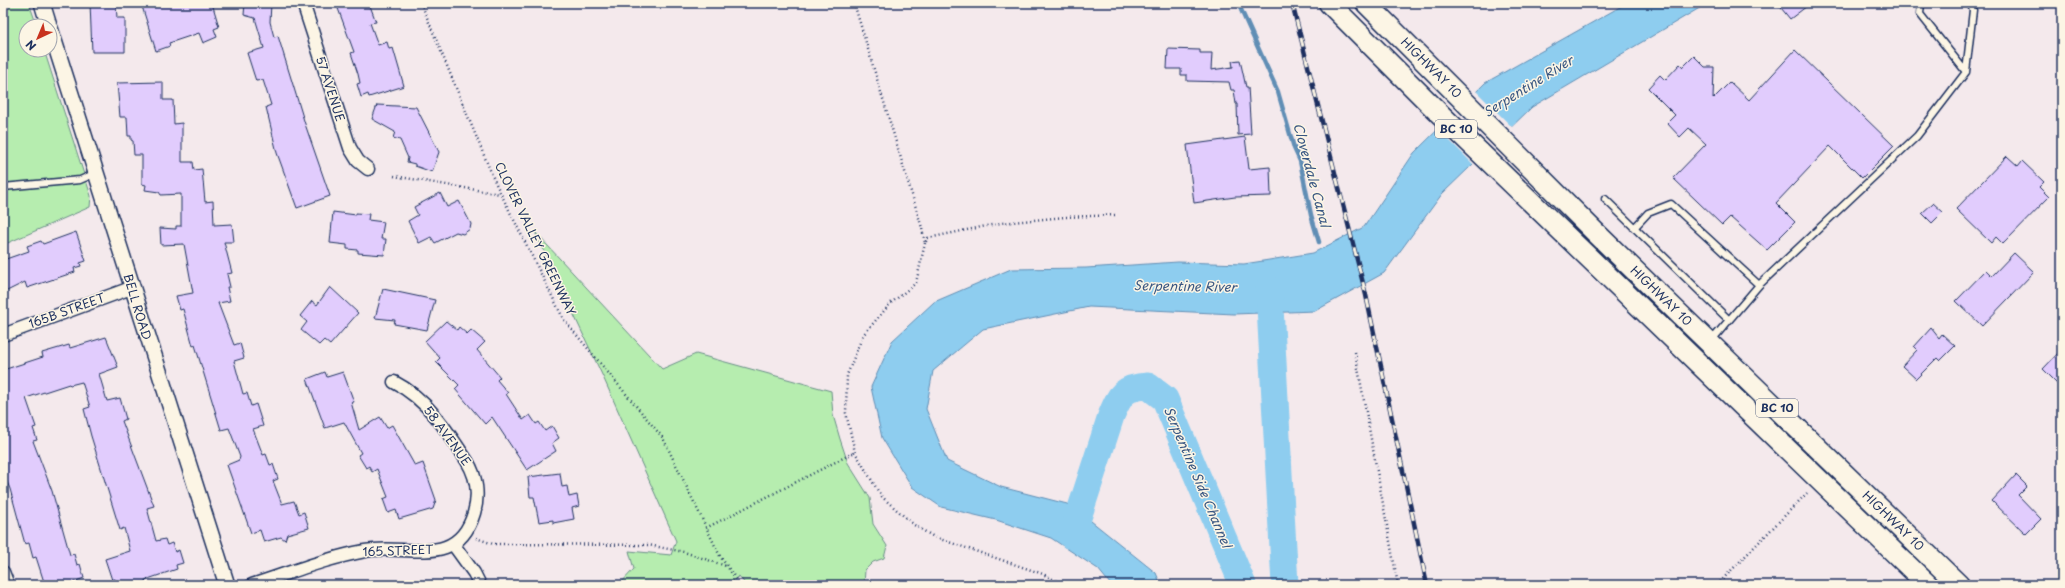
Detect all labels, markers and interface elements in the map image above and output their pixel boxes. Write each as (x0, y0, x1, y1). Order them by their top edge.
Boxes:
north arrow (18, 18, 58, 58)
street label: HIGHWAY 10 (1397, 33, 1466, 102)
text: N (21, 36, 40, 55)
water label: Serpentine River (1479, 49, 1578, 121)
street label: 57 AVENUE (312, 54, 350, 124)
road number: BC 10 (1435, 120, 1477, 138)
water label: Cloverdale Canal (1289, 121, 1336, 231)
street label: CLOVER VALLEY GREENWAY (491, 159, 581, 319)
street label: HIGHWAY 10 (1627, 261, 1697, 330)
street label: BELL ROAD (119, 271, 157, 342)
water label: Serpentine River (1134, 275, 1239, 296)
street label: 165B STREET (26, 288, 108, 332)
road number: BC 10 (1756, 399, 1798, 417)
street label: 58 AVENUE (420, 402, 476, 469)
water label: Serpentine Side Channel (1160, 403, 1238, 553)
street label: HIGHWAY 10 (1859, 486, 1929, 555)
street label: 165 STREET (362, 540, 435, 560)

